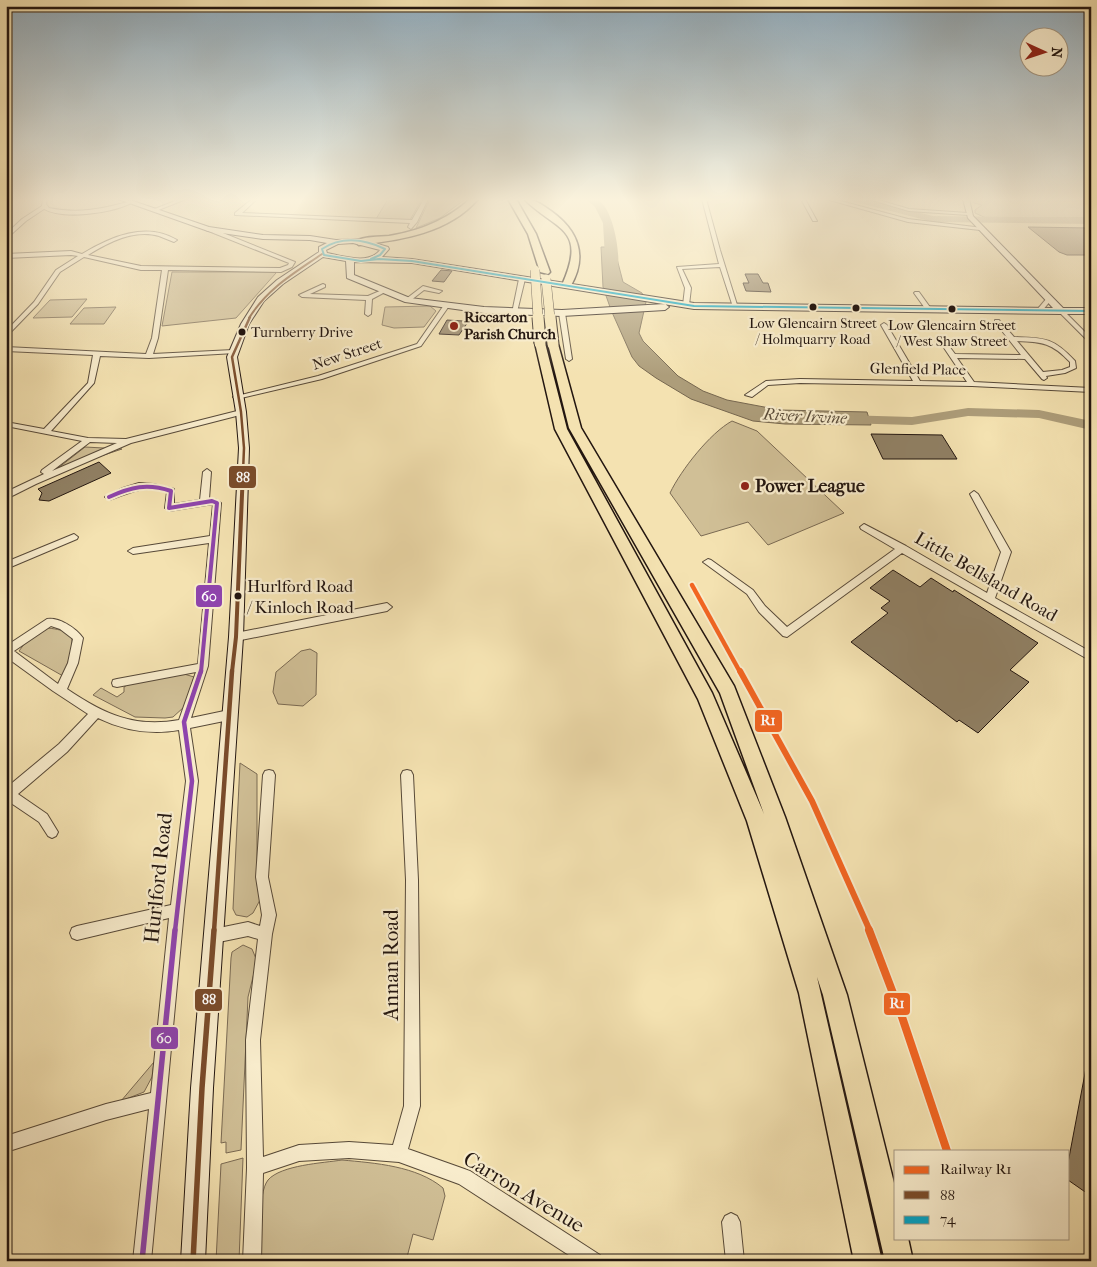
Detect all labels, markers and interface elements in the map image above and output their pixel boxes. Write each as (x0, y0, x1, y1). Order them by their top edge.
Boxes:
north arrow (1020, 28, 1070, 78)
text: N (1048, 47, 1065, 59)
marker: Low Glencairn Street / Holmquarry Road (808, 302, 818, 312)
unlabelled marker (851, 303, 861, 313)
marker: Low Glencairn Street / West Shaw Street (947, 304, 957, 314)
place label: Riccarton Parish Church (464, 308, 556, 343)
place label: Low Glencairn Street / Holmquarry Road (749, 315, 877, 348)
place label: Low Glencairn Street / West Shaw Street (888, 317, 1016, 350)
marker: Riccarton Parish Church (448, 320, 460, 332)
place label: Turnberry Drive (251, 324, 353, 341)
marker: Turnberry Drive (237, 327, 247, 337)
street label: New Street (310, 334, 385, 374)
street label: Glenfield Place (870, 359, 967, 379)
water label: River Irvine (762, 404, 848, 428)
line badge: 88 (228, 465, 257, 489)
text: 88 (236, 469, 250, 486)
place label: Power League (755, 476, 865, 497)
marker: Power League (739, 480, 751, 492)
street label: Little Bellsland Road (911, 528, 1061, 626)
place label: Hurlford Road / Kinloch Road (246, 576, 354, 617)
line badge: 60 (195, 584, 223, 608)
text: 60 (201, 588, 217, 605)
marker: Hurlford Road / Kinloch Road (233, 591, 243, 601)
line badge: R1 (754, 709, 783, 733)
text: R1 (760, 712, 776, 729)
street label: Hurlford Road (139, 811, 177, 945)
street label: Annan Road (379, 909, 403, 1022)
line badge: 88 (194, 988, 223, 1012)
text: 88 (202, 991, 216, 1008)
line badge: R1 (883, 992, 911, 1016)
text: R1 (889, 995, 905, 1012)
line badge: 60 (150, 1026, 179, 1050)
text: 60 (156, 1030, 172, 1047)
street label: Carron Avenue (459, 1147, 589, 1237)
legend (894, 1150, 1070, 1240)
text: Railway R1 (940, 1160, 1012, 1178)
text: 88 (940, 1186, 955, 1204)
text: 74 (940, 1210, 957, 1228)

